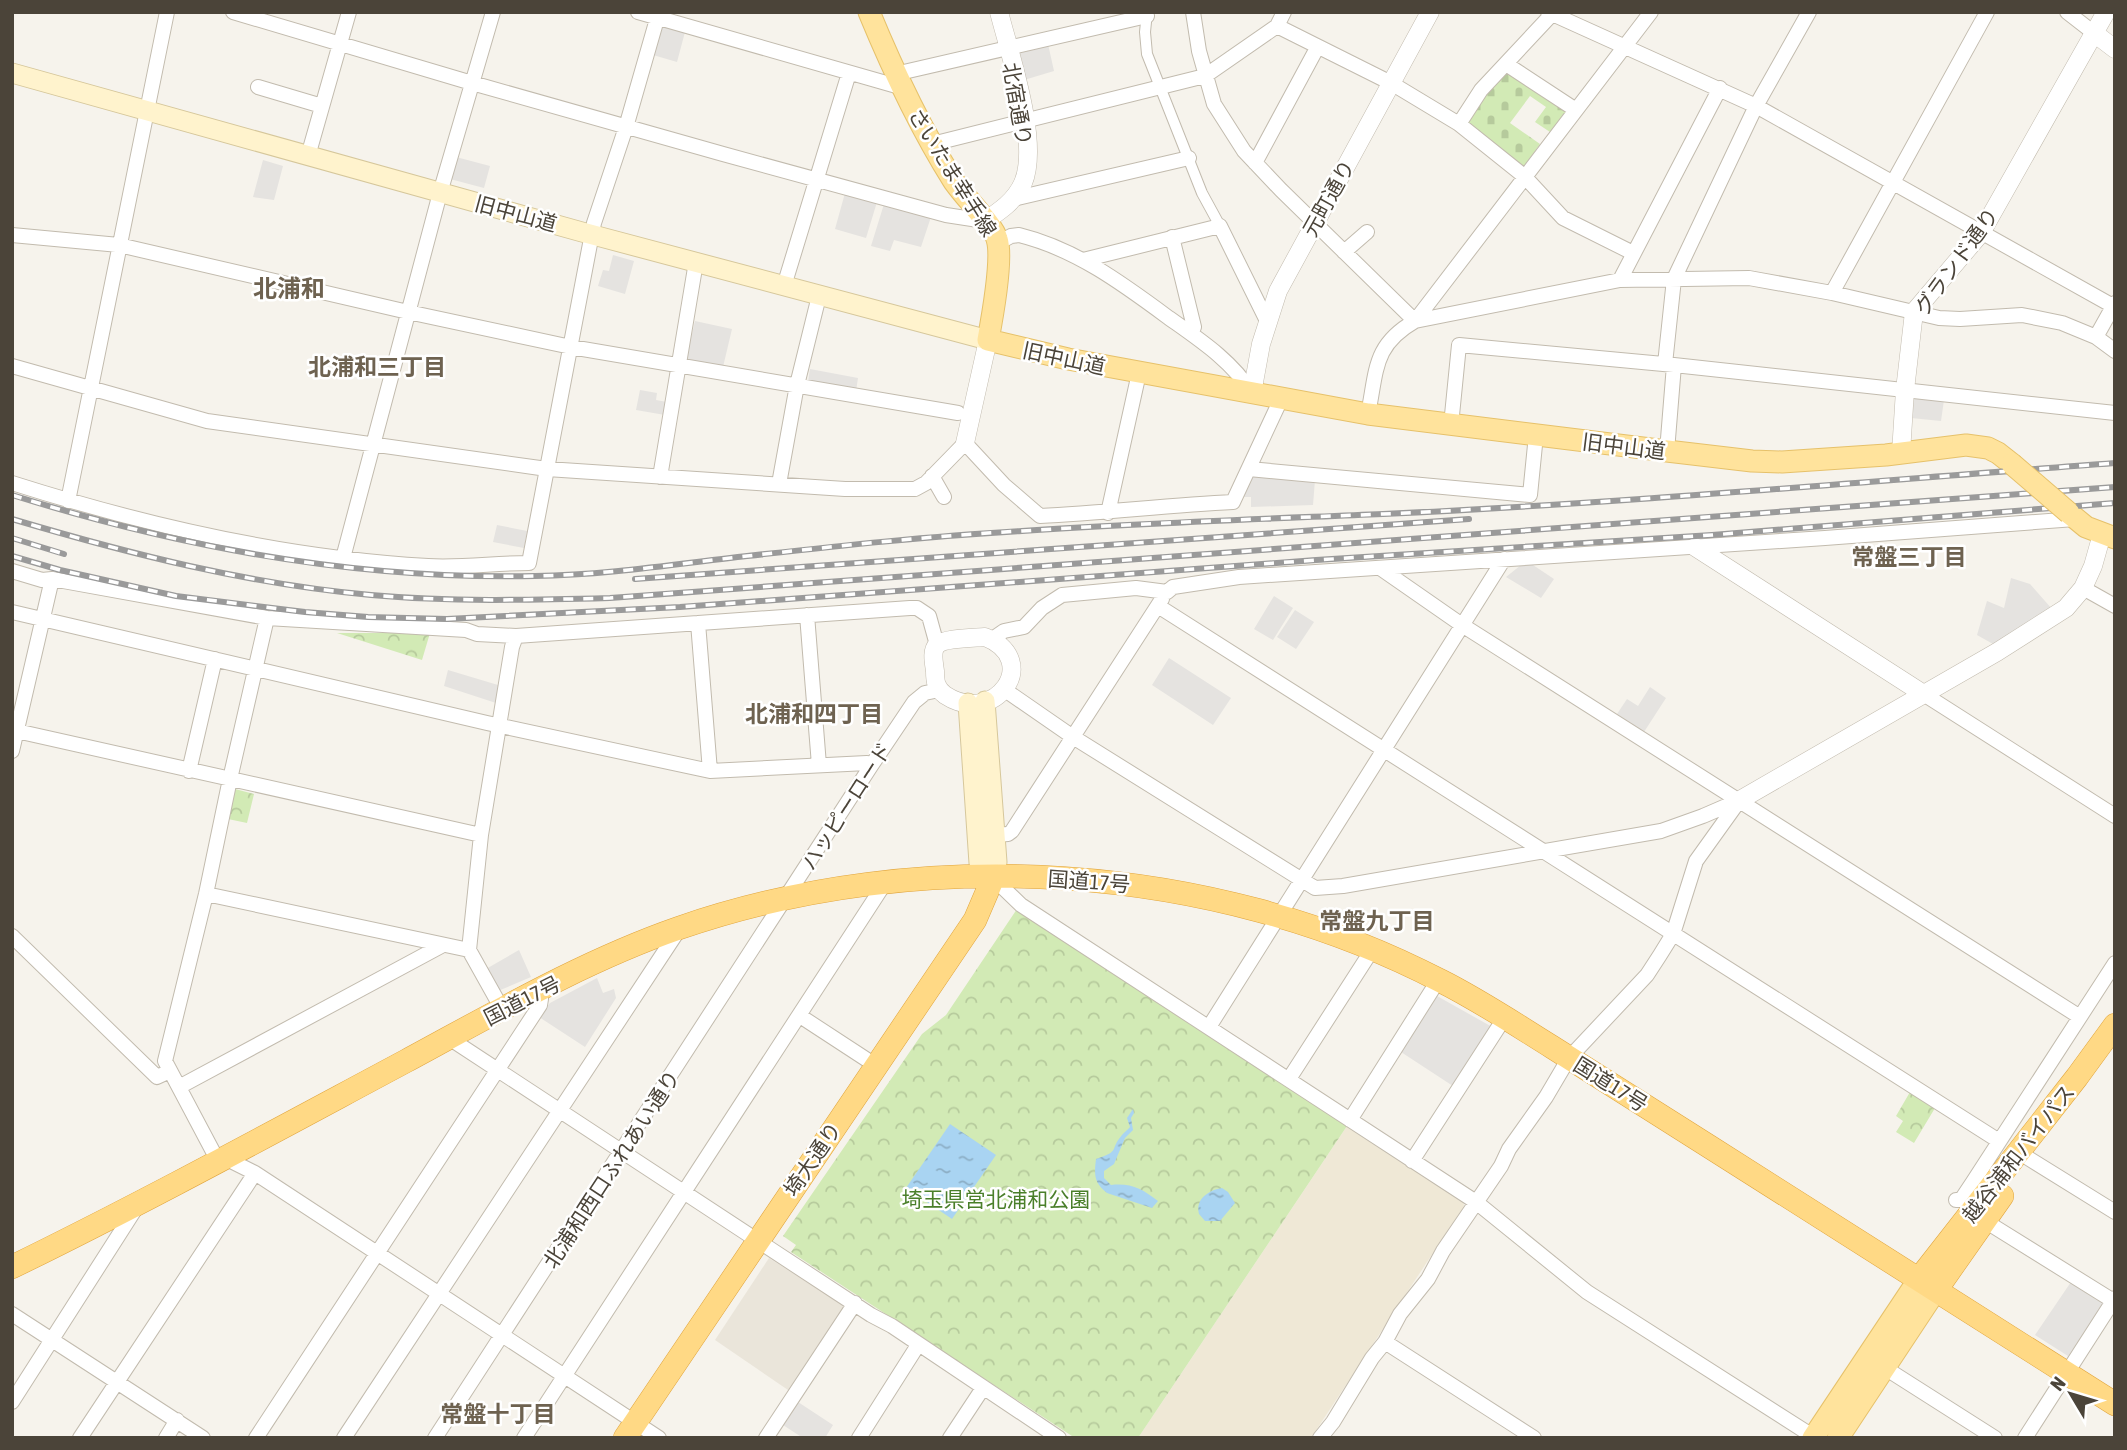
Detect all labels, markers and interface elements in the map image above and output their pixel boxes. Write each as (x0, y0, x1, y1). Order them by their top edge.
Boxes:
street label: 北宿通り (999, 61, 1037, 147)
street label: さいたま幸手線 (904, 104, 1002, 240)
street label: 元町通り (1297, 155, 1359, 241)
street label: 旧中山道 (472, 191, 560, 235)
street label: グランド通り (1909, 203, 2003, 319)
district label: 北浦和 (253, 275, 325, 302)
street label: 旧中山道 (1020, 338, 1108, 378)
district label: 北浦和三丁目 (308, 354, 446, 380)
street label: 旧中山道 (1581, 429, 1667, 463)
district label: 常盤三丁目 (1852, 544, 1967, 570)
district label: 北浦和四丁目 (745, 701, 883, 727)
street label: ハッピーロード (796, 738, 896, 874)
street label: 国道17号 (1047, 866, 1131, 896)
district label: 常盤九丁目 (1320, 908, 1435, 934)
street label: 国道17号 (480, 971, 564, 1029)
street label: 国道17号 (1570, 1052, 1652, 1116)
street label: 北浦和西口ふれあい通り (538, 1066, 684, 1272)
street label: 越谷浦和バイパス (1957, 1080, 2079, 1226)
street label: 埼大通り (779, 1117, 845, 1201)
park label: 埼玉県営北浦和公園 (902, 1187, 1091, 1211)
north arrow (2036, 1359, 2106, 1429)
text: N (2045, 1372, 2070, 1395)
district label: 常盤十丁目 (441, 1401, 556, 1427)

